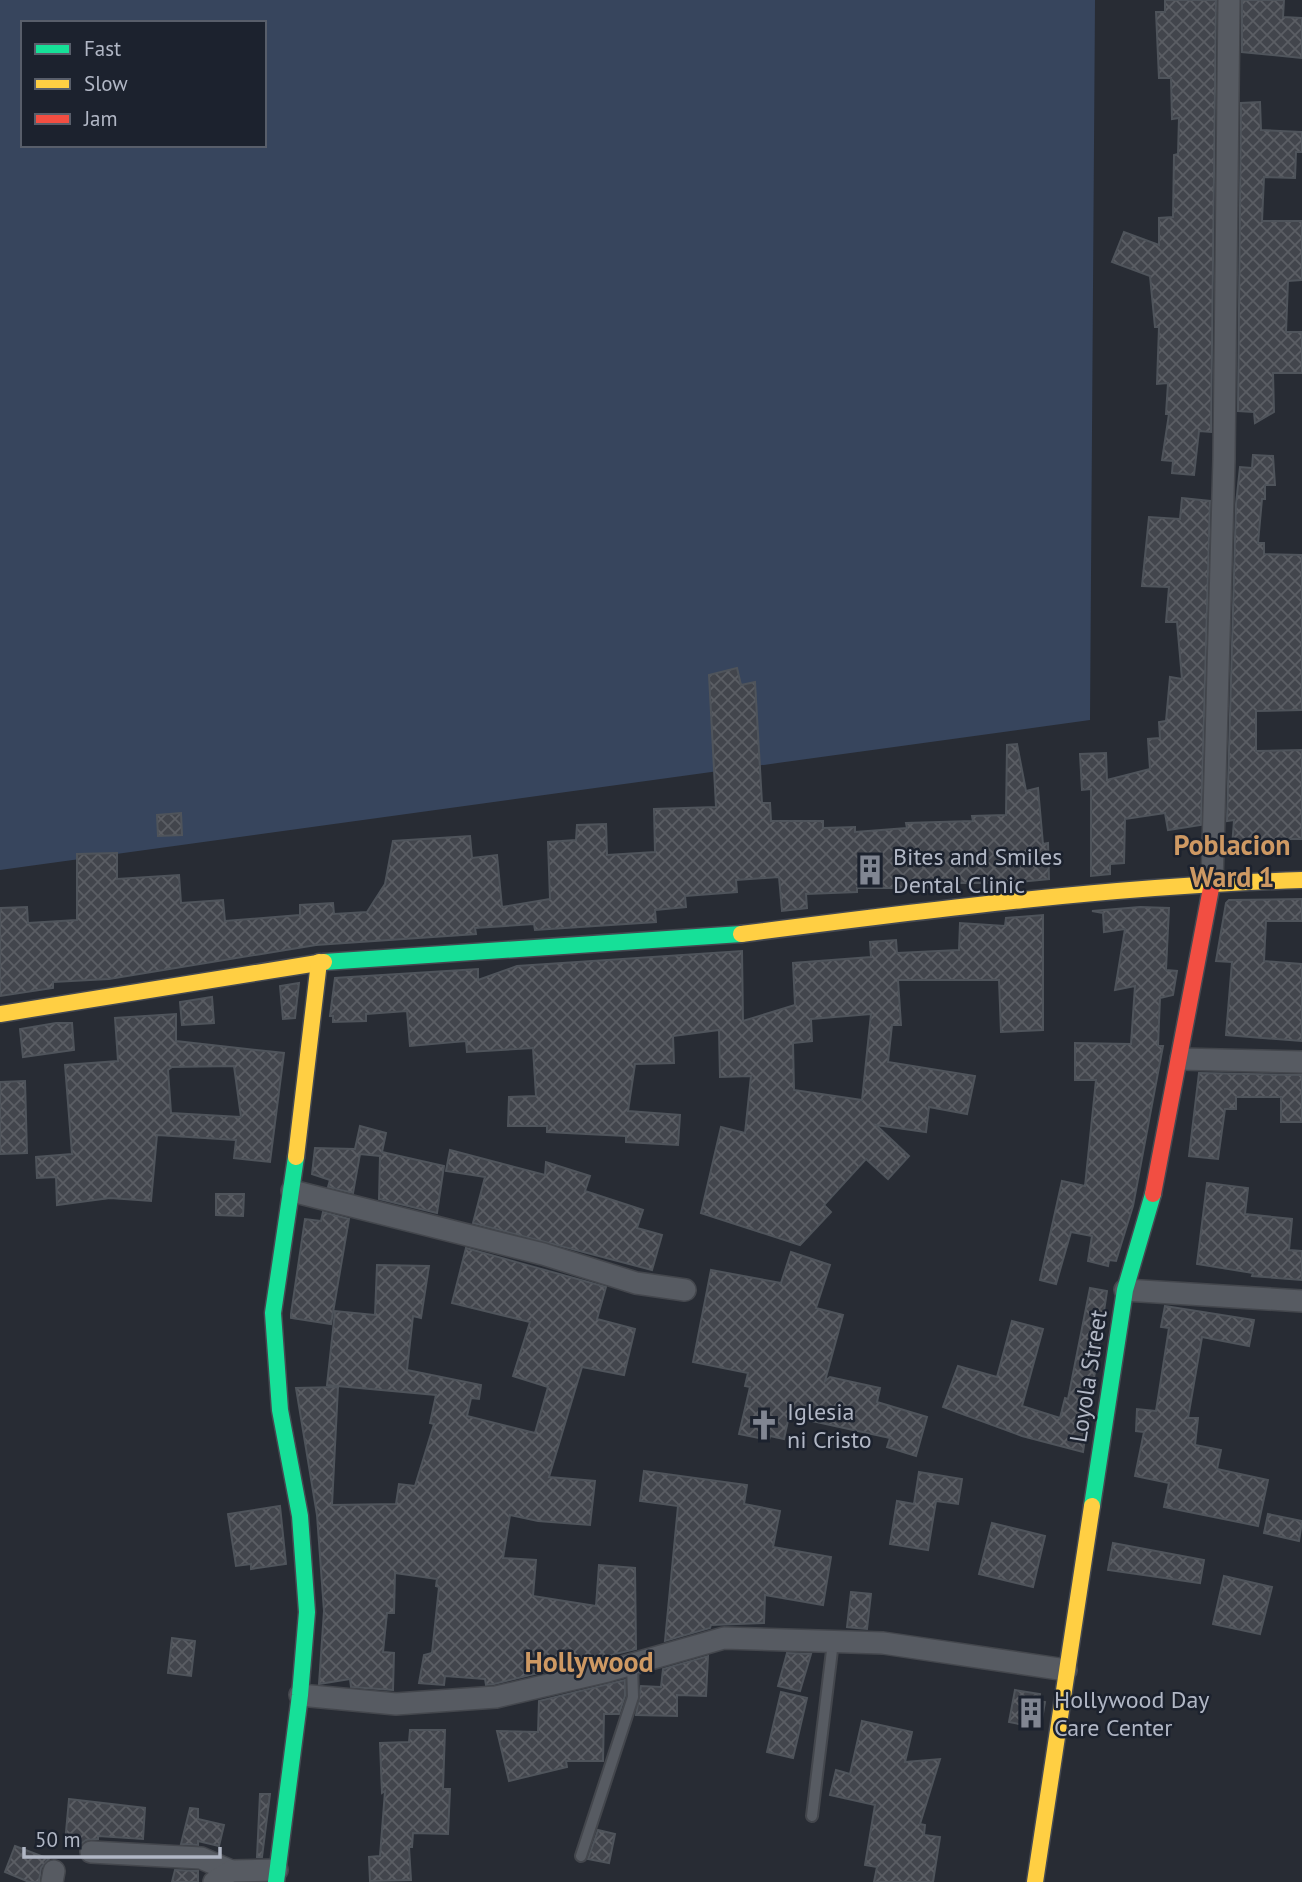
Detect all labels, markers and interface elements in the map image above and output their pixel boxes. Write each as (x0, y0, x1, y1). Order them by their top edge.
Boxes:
legend (21, 21, 266, 147)
text: Fast (84, 35, 121, 62)
text: Slow (84, 70, 128, 97)
text: Jam (83, 105, 118, 132)
district label: Poblacion Ward 1 (1173, 826, 1291, 895)
place label: Bites and Smiles Dental Clinic (893, 841, 1062, 900)
building icon: Bites and Smiles Dental Clinic (853, 853, 887, 887)
street label: Loyola Street (1062, 1307, 1114, 1445)
place label: Iglesia ni Cristo (787, 1396, 872, 1455)
church icon: Iglesia ni Cristo (747, 1408, 781, 1442)
district label: Hollywood (524, 1643, 654, 1680)
place label: Hollywood Day Care Center (1054, 1684, 1210, 1743)
building icon: Hollywood Day Care Center (1014, 1696, 1048, 1730)
scale bar (24, 1815, 220, 1859)
text: 50 m (35, 1826, 81, 1853)

